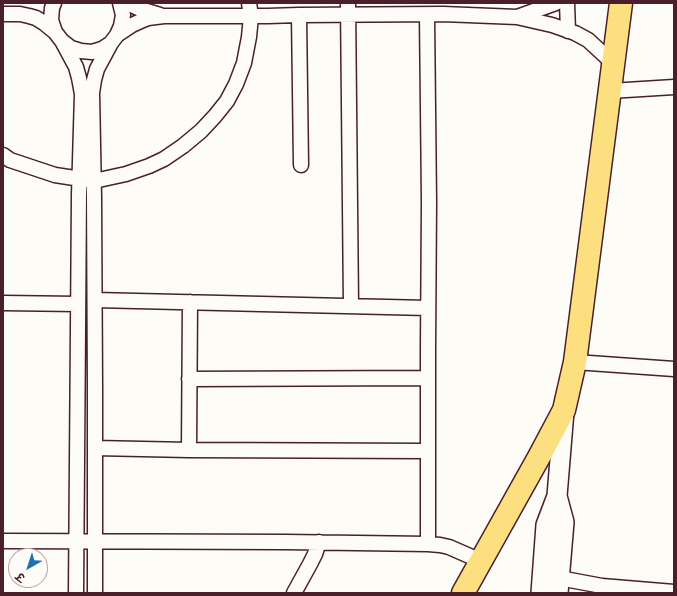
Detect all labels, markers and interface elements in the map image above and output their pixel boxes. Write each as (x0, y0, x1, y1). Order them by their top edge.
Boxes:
north arrow (8, 548, 48, 588)
text: उ (13, 569, 28, 585)

